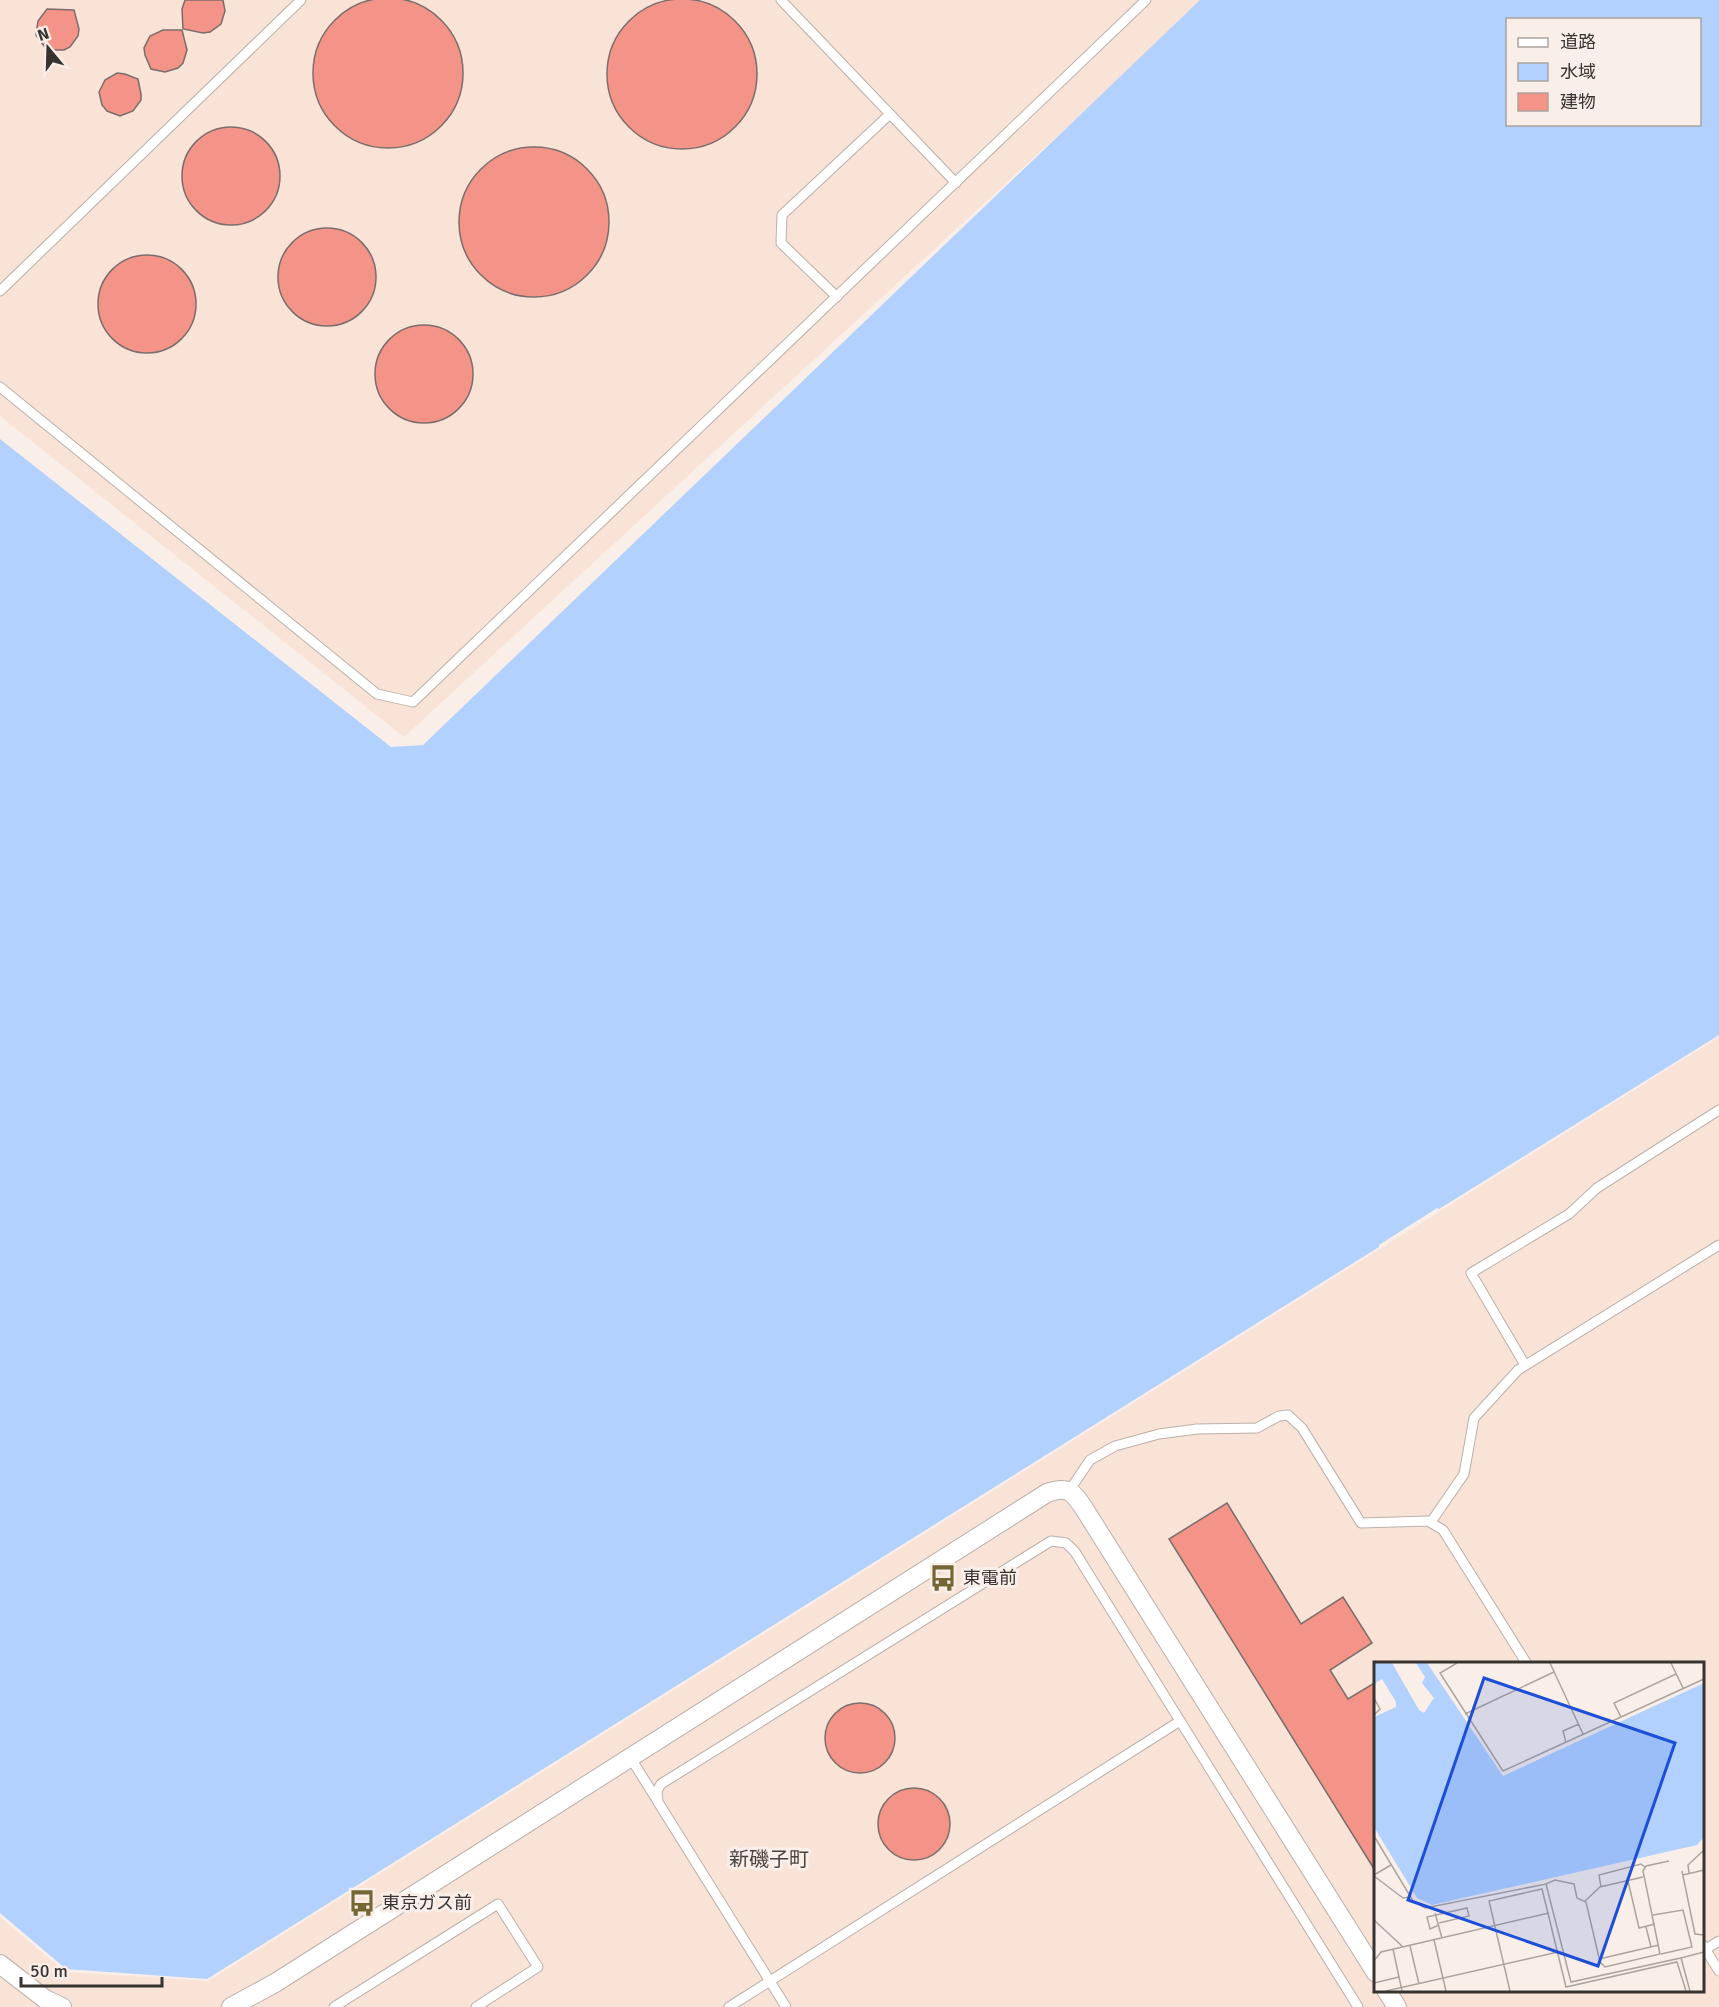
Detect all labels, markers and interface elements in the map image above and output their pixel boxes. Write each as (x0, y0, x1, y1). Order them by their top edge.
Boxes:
north arrow (18, 18, 78, 78)
legend (1506, 18, 1701, 126)
text: N (35, 23, 52, 46)
text: 道路 (1560, 31, 1596, 53)
text: 水域 (1560, 61, 1596, 83)
text: 建物 (1560, 91, 1596, 113)
bus stop icon: 東電前 (928, 1563, 958, 1593)
place label: 東電前 (963, 1567, 1017, 1589)
inset map (1374, 1662, 1704, 1992)
district label: 新磯子町 (729, 1847, 809, 1872)
bus stop icon: 東京ガス前 (347, 1888, 377, 1918)
place label: 東京ガス前 (382, 1892, 472, 1914)
scale bar (21, 1950, 162, 1988)
text: 50 m (30, 1960, 68, 1982)

